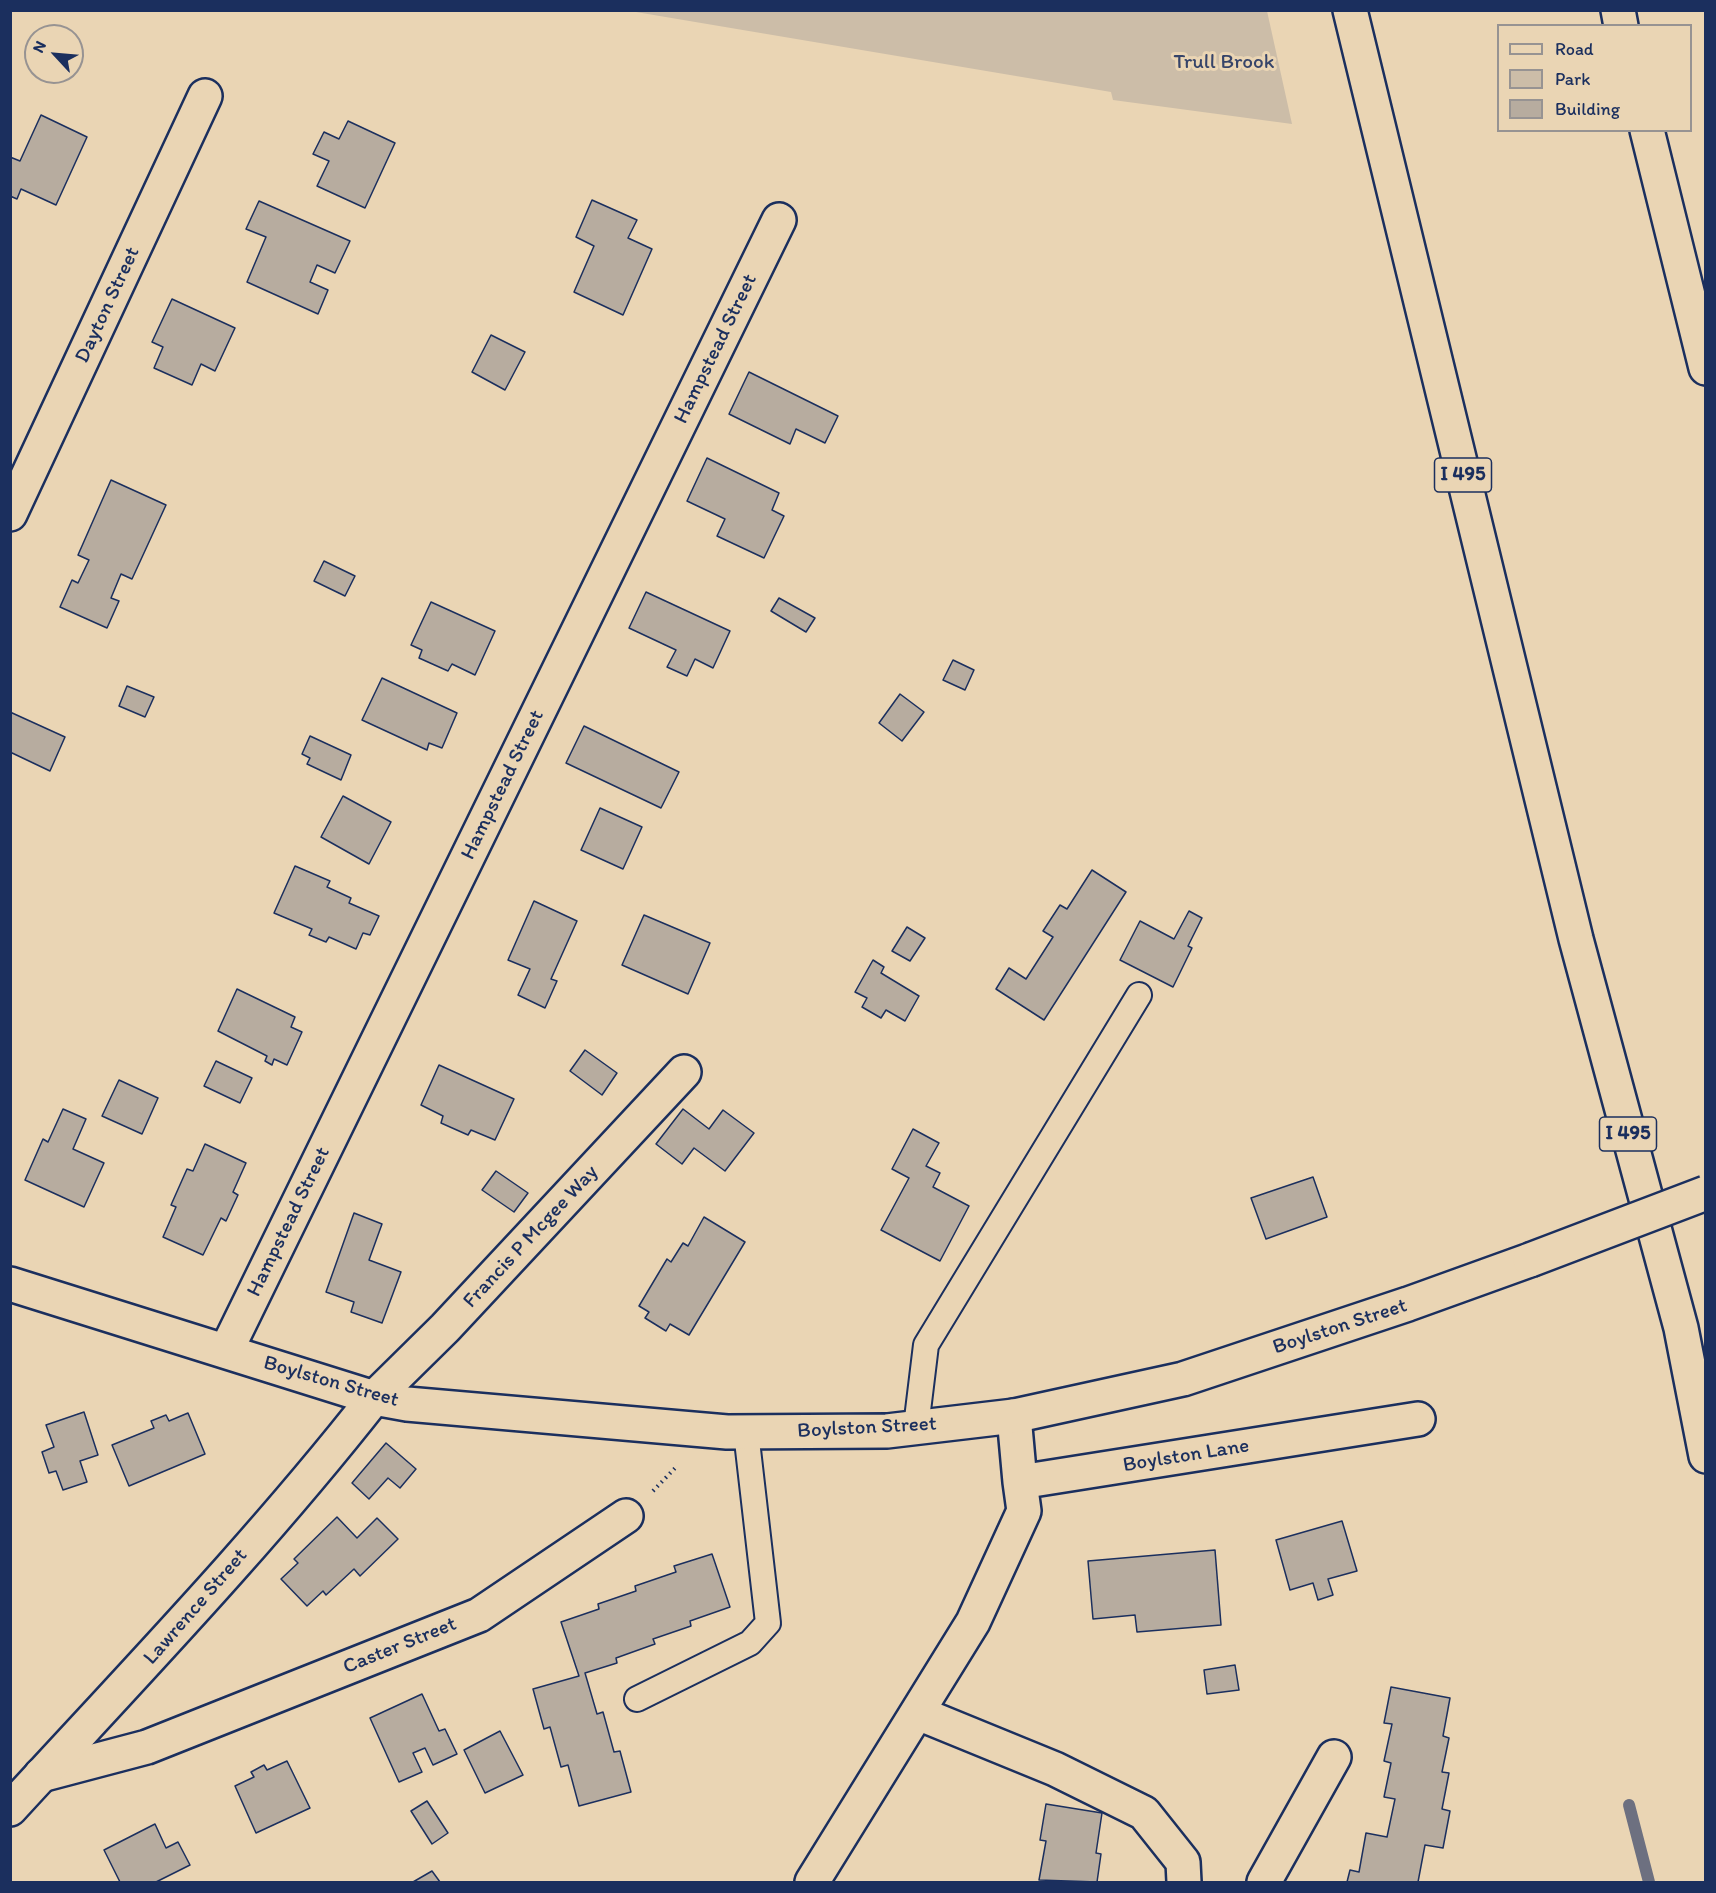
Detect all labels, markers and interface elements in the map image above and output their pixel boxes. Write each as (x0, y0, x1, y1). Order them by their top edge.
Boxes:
north arrow (24, 24, 84, 84)
legend (1497, 24, 1692, 132)
text: N (28, 38, 50, 56)
text: Road (1555, 38, 1594, 60)
park label: Trull Brook (1174, 50, 1274, 76)
text: Park (1555, 68, 1590, 90)
text: Building (1555, 98, 1620, 120)
street label: Dayton Street (70, 243, 146, 367)
street label: Hampstead Street (669, 270, 763, 428)
road number: I 495 (1434, 458, 1492, 492)
street label: Hampstead Street (456, 706, 550, 864)
road number: I 495 (1600, 1117, 1656, 1151)
street label: Hampstead Street (242, 1143, 336, 1301)
street label: Francis P Mcgee Way (458, 1160, 604, 1314)
street label: Boylston Street (1270, 1293, 1410, 1361)
street label: Boylston Street (260, 1351, 402, 1413)
street label: Boylston Street (797, 1412, 937, 1444)
street label: Boylston Lane (1121, 1434, 1251, 1478)
street label: Lawrence Street (139, 1544, 253, 1670)
street label: Caster Street (340, 1612, 460, 1680)

